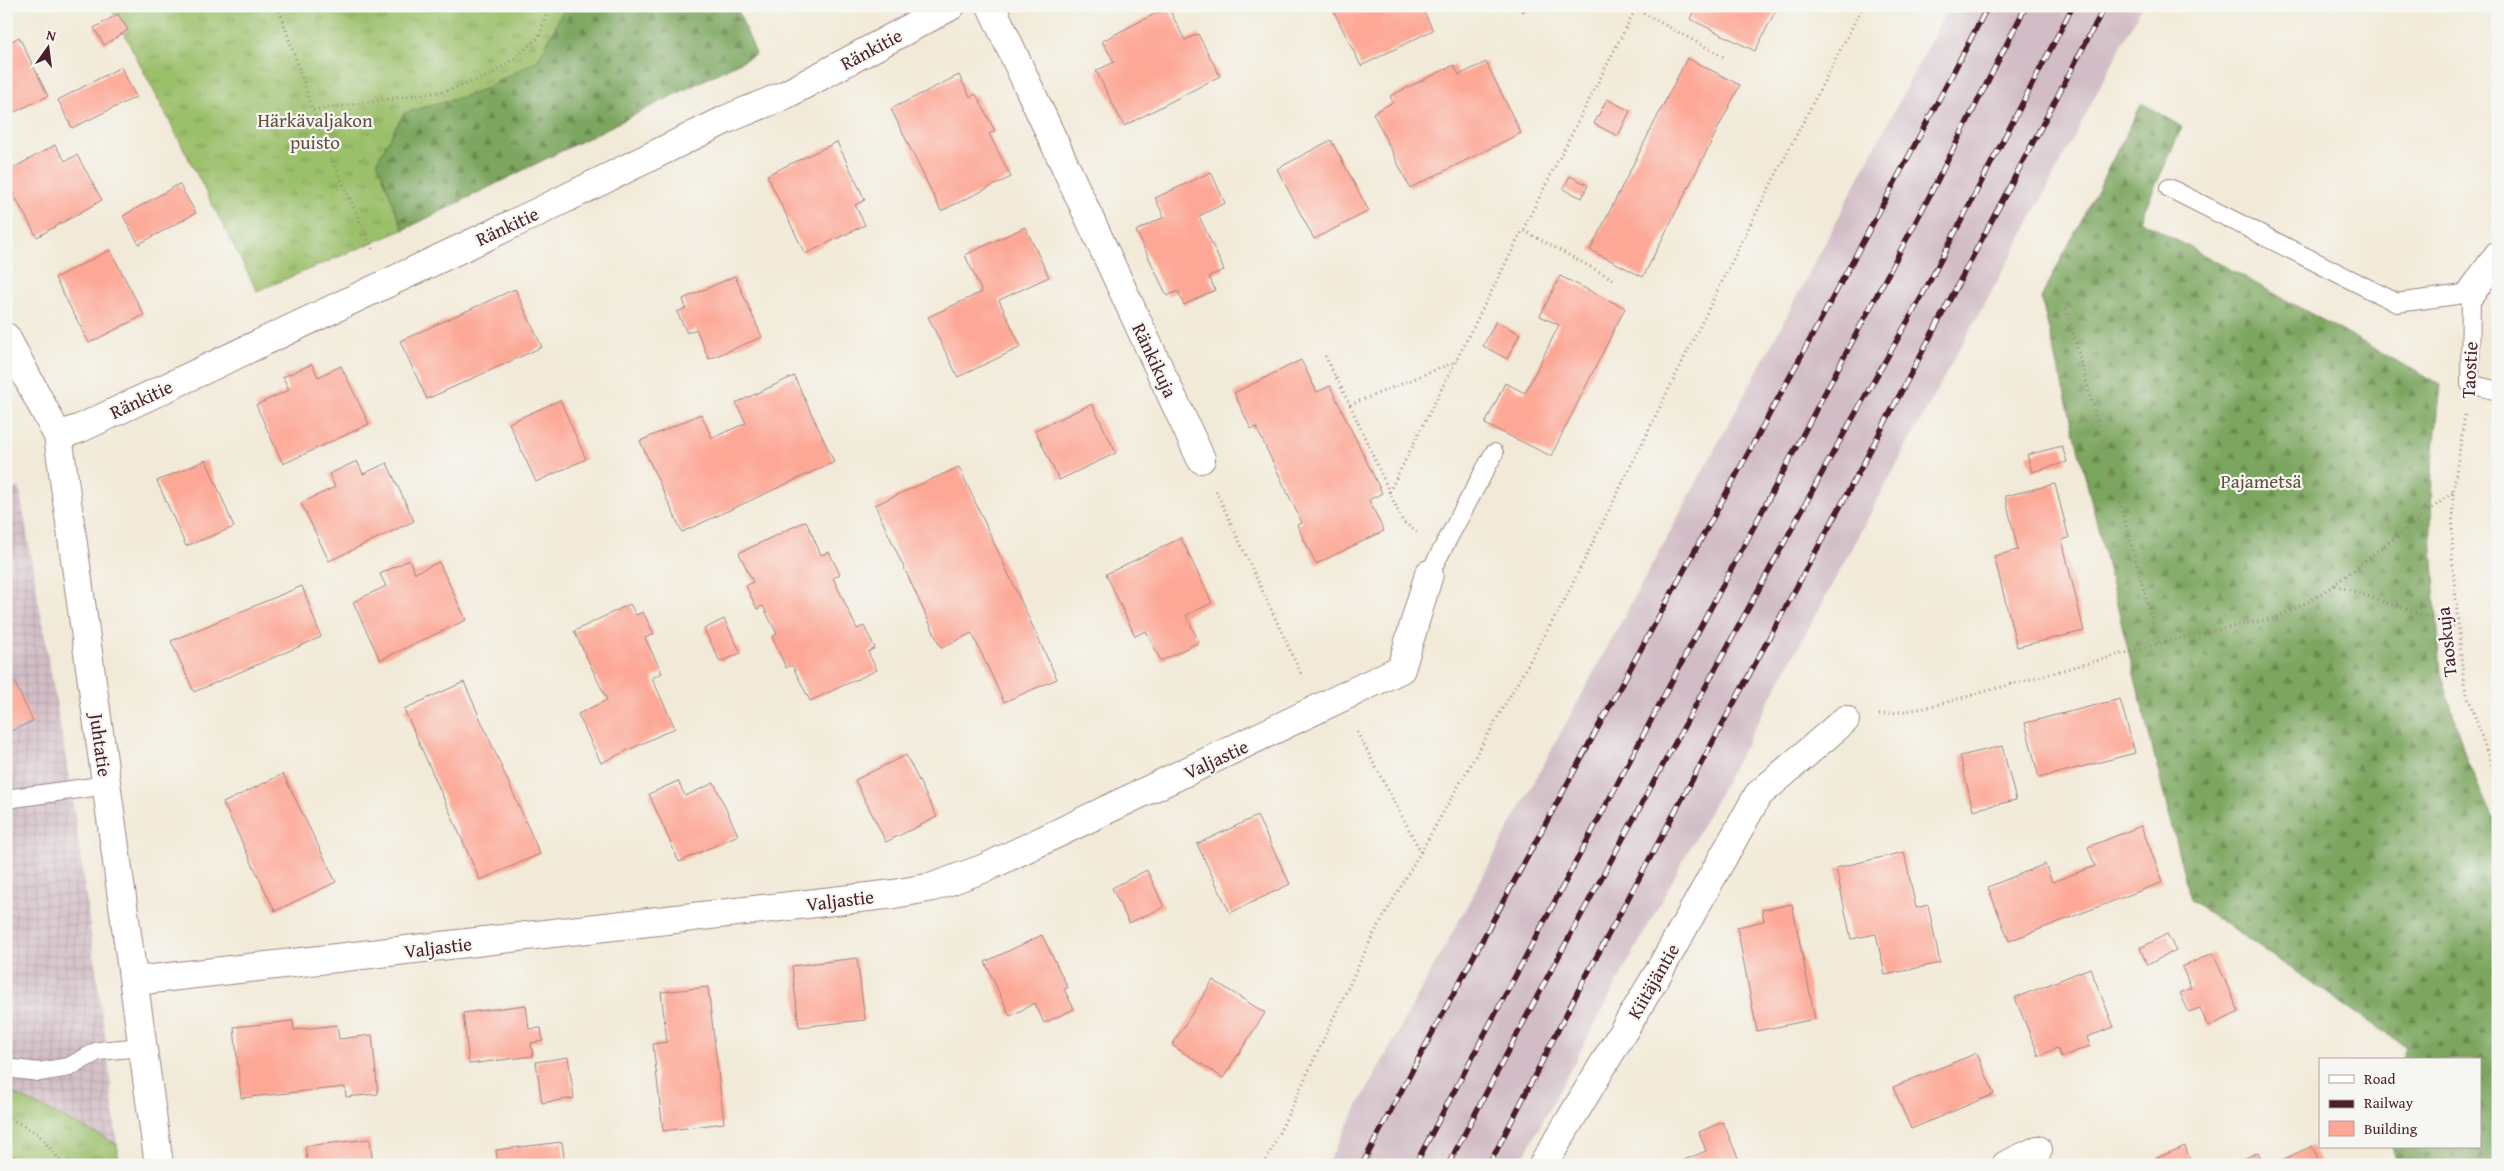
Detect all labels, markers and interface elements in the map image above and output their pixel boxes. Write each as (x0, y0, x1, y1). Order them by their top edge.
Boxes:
street label: Ränkitie (835, 21, 907, 77)
north arrow (22, 22, 72, 72)
text: N (44, 25, 59, 46)
park label: Härkävaljakon puisto (257, 106, 373, 156)
street label: Ränkitie (471, 199, 543, 253)
street label: Ränkikuja (1125, 318, 1185, 402)
street label: Taostie (2454, 341, 2484, 399)
street label: Ränkitie (105, 372, 177, 426)
park label: Pajametsä (2221, 467, 2301, 495)
street label: Taoskuja (2428, 606, 2464, 678)
street label: Juhtatie (82, 710, 119, 779)
street label: Valjastie (1179, 732, 1253, 786)
street label: Valjastie (804, 882, 876, 918)
street label: Valjastie (402, 929, 474, 965)
street label: Kiitäjäntie (1620, 938, 1686, 1024)
legend (2319, 1058, 2482, 1148)
text: Road (2364, 1068, 2395, 1089)
text: Railway (2364, 1092, 2414, 1113)
text: Building (2364, 1118, 2418, 1139)

